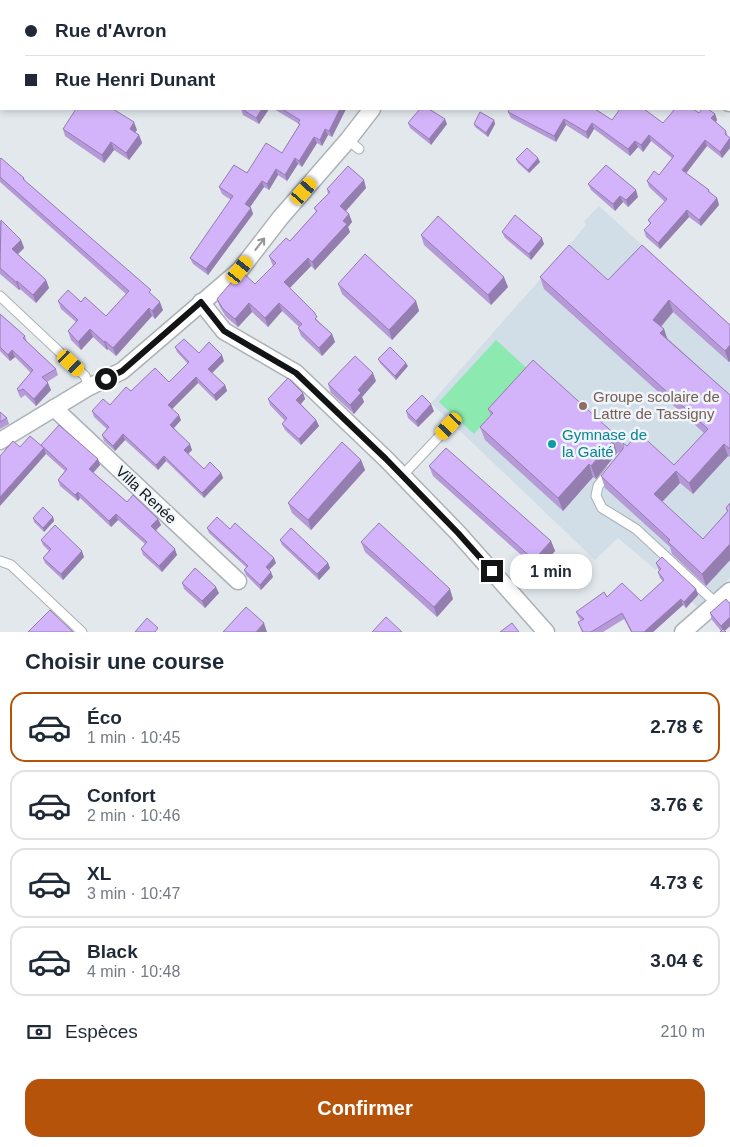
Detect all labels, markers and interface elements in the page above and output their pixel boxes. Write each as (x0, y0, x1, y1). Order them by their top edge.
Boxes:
text: Rue d'Avron (55, 20, 167, 41)
text: Rue Henri Dunant (55, 69, 215, 90)
car (288, 175, 319, 207)
one-way arrow (255, 237, 265, 251)
car (224, 254, 255, 286)
car (54, 347, 87, 379)
route start (95, 368, 117, 390)
place label: Groupe scolaire de Lattre de Tassigny (593, 388, 720, 422)
marker: Groupe scolaire de Lattre de Tassigny (577, 400, 589, 412)
car (433, 410, 464, 442)
place label: Gymnase de la Gaité (562, 426, 647, 460)
marker: Gymnase de la Gaité (546, 438, 558, 450)
street label: Villa Renée (113, 462, 180, 527)
callout: 1 min (510, 554, 592, 588)
route end (481, 560, 503, 582)
text: 1 min (530, 563, 572, 580)
text: Choisir une course (25, 649, 224, 674)
icon: car (27, 705, 72, 750)
text: Éco (87, 707, 122, 728)
text: 2.78 € (650, 716, 703, 737)
text: 1 min · 10:45 (87, 729, 180, 746)
icon: car (27, 783, 72, 828)
text: Confort (87, 785, 156, 806)
text: 3.76 € (650, 794, 703, 815)
text: 2 min · 10:46 (87, 807, 180, 824)
icon: car (27, 861, 72, 906)
text: XL (87, 863, 111, 884)
text: 4.73 € (650, 872, 703, 893)
text: 3 min · 10:47 (87, 885, 180, 902)
icon: car (27, 939, 72, 984)
text: Black (87, 941, 138, 962)
text: 3.04 € (650, 950, 703, 971)
text: 4 min · 10:48 (87, 963, 180, 980)
icon: cash (25, 1018, 53, 1046)
text: Espèces (65, 1021, 138, 1042)
text: 210 m (661, 1023, 705, 1040)
button: Confirmer (25, 1079, 705, 1137)

